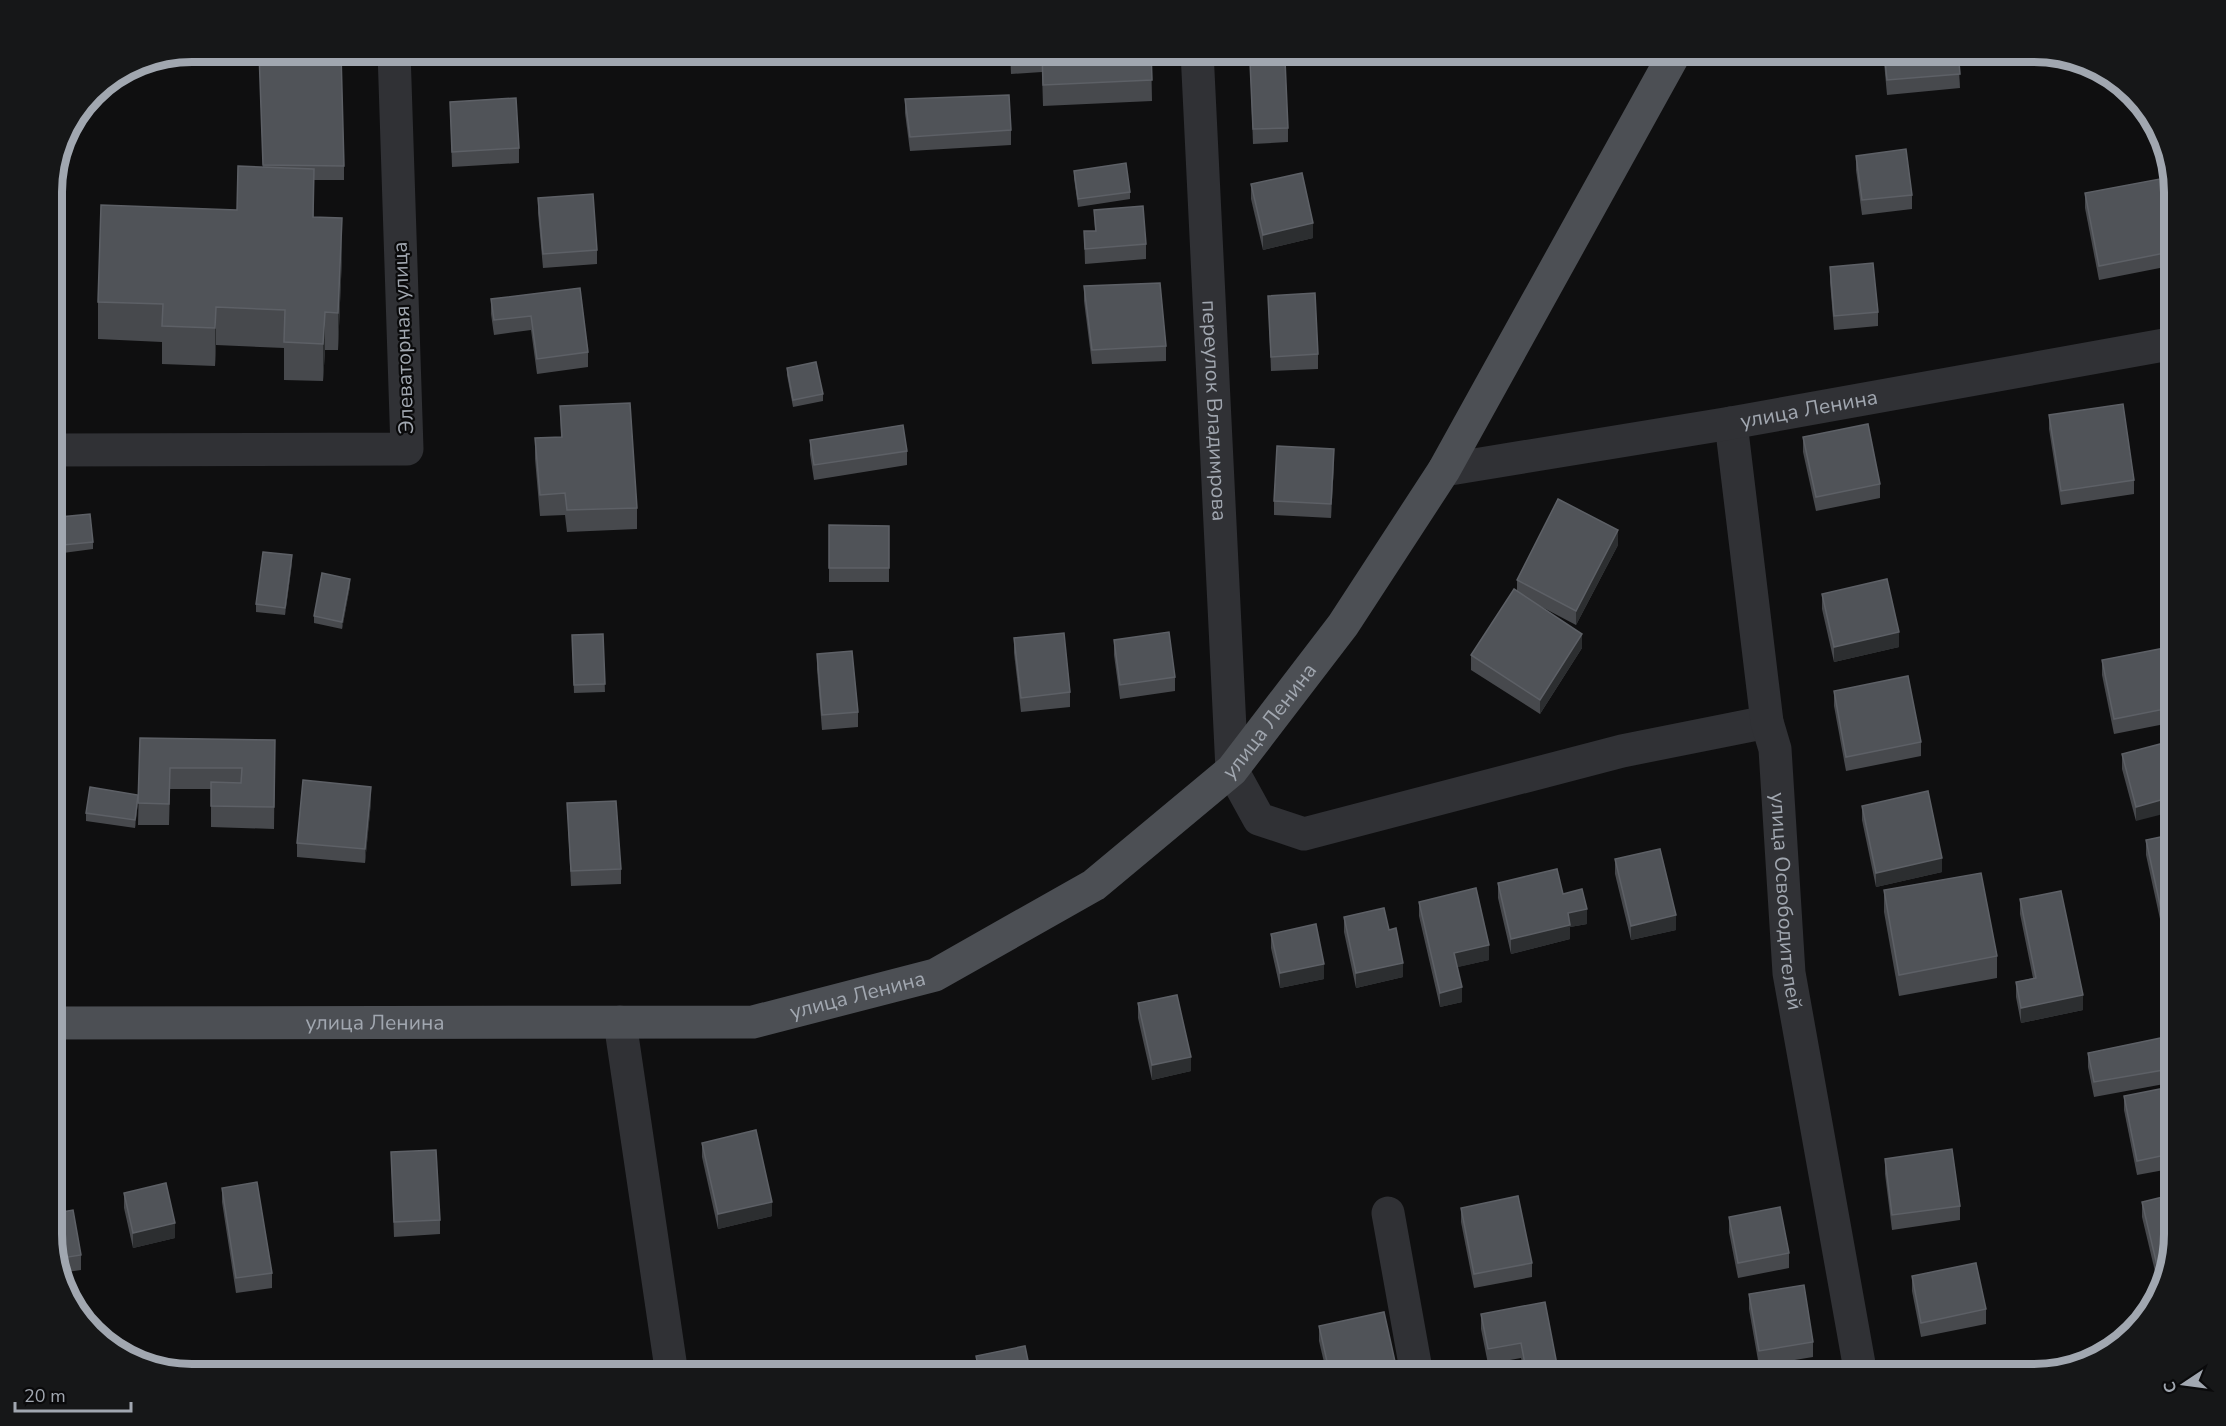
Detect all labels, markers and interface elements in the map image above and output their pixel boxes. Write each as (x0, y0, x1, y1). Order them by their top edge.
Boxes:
street label: Элеваторная улица (386, 241, 420, 435)
street label: переулок Владимрова (1195, 299, 1234, 522)
street label: улица Ленина (1738, 383, 1880, 435)
street label: улица Ленина (1217, 657, 1323, 786)
street label: улица Освободителей (1764, 792, 1809, 1012)
street label: улица Ленина (787, 964, 928, 1026)
street label: улица Ленина (305, 1008, 445, 1037)
north arrow (2154, 1354, 2214, 1414)
scale bar (15, 1375, 130, 1413)
text: С (2158, 1379, 2182, 1395)
text: 20 m (24, 1384, 66, 1408)

